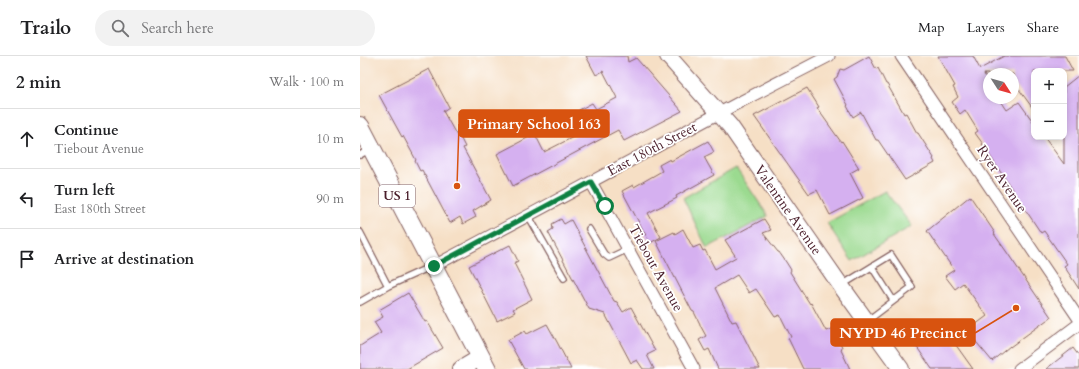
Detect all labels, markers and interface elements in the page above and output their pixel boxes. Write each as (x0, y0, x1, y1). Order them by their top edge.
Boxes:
search box (95, 10, 375, 46)
text: Trailo (20, 15, 71, 41)
icon: search (109, 17, 131, 39)
text: Search here (141, 18, 214, 38)
text: Map (918, 18, 945, 37)
text: Layers (967, 18, 1005, 37)
text: Share (1027, 18, 1059, 37)
north arrow (983, 68, 1019, 104)
map controls (1031, 68, 1067, 140)
button: + (1031, 68, 1067, 104)
text: 2 min (16, 71, 61, 94)
text: Walk · 100 m (269, 73, 344, 91)
button: − (1031, 104, 1067, 140)
callout: Primary School 163 (459, 110, 609, 137)
text: Primary School 163 (467, 114, 601, 134)
street label: East 180th Street (604, 117, 701, 181)
text: Continue (54, 120, 119, 140)
icon: ahead (16, 128, 38, 150)
text: 10 m (316, 130, 344, 148)
text: Tiebout Avenue (54, 140, 144, 158)
street label: Ryer Avenue (972, 141, 1032, 217)
street label: Valentine Avenue (750, 161, 826, 259)
text: Turn left (54, 180, 115, 200)
road number: US 1 (379, 185, 415, 207)
icon: left (16, 188, 38, 210)
text: 90 m (316, 190, 344, 208)
route start (596, 197, 614, 215)
text: East 180th Street (54, 200, 146, 218)
street label: Tiebout Avenue (624, 221, 688, 315)
icon: arrive (16, 248, 38, 270)
text: Arrive at destination (54, 249, 194, 269)
route end (425, 257, 443, 275)
callout: NYPD 46 Precinct (831, 319, 975, 346)
text: NYPD 46 Precinct (839, 323, 967, 343)

